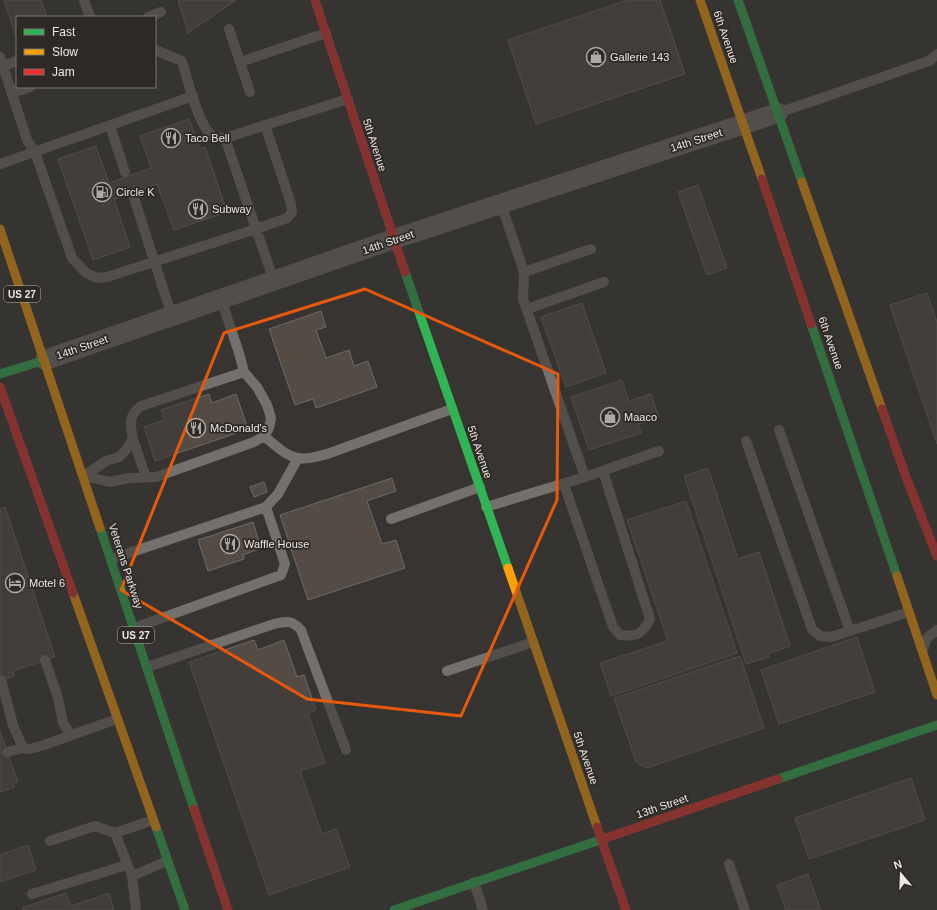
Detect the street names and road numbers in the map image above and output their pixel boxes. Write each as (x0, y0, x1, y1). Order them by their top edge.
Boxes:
street label: 6th Avenue (711, 9, 741, 65)
street label: 5th Avenue (361, 117, 389, 173)
street label: 14th Street (669, 126, 723, 154)
street label: 14th Street (361, 228, 415, 256)
road number: US 27 (4, 286, 40, 302)
street label: 6th Avenue (816, 315, 846, 371)
street label: 14th Street (55, 333, 109, 361)
street label: 5th Avenue (465, 424, 495, 480)
street label: Veterans Parkway (107, 522, 146, 610)
road number: US 27 (118, 627, 154, 643)
street label: 5th Avenue (571, 730, 601, 786)
street label: 13th Street (635, 792, 689, 820)

